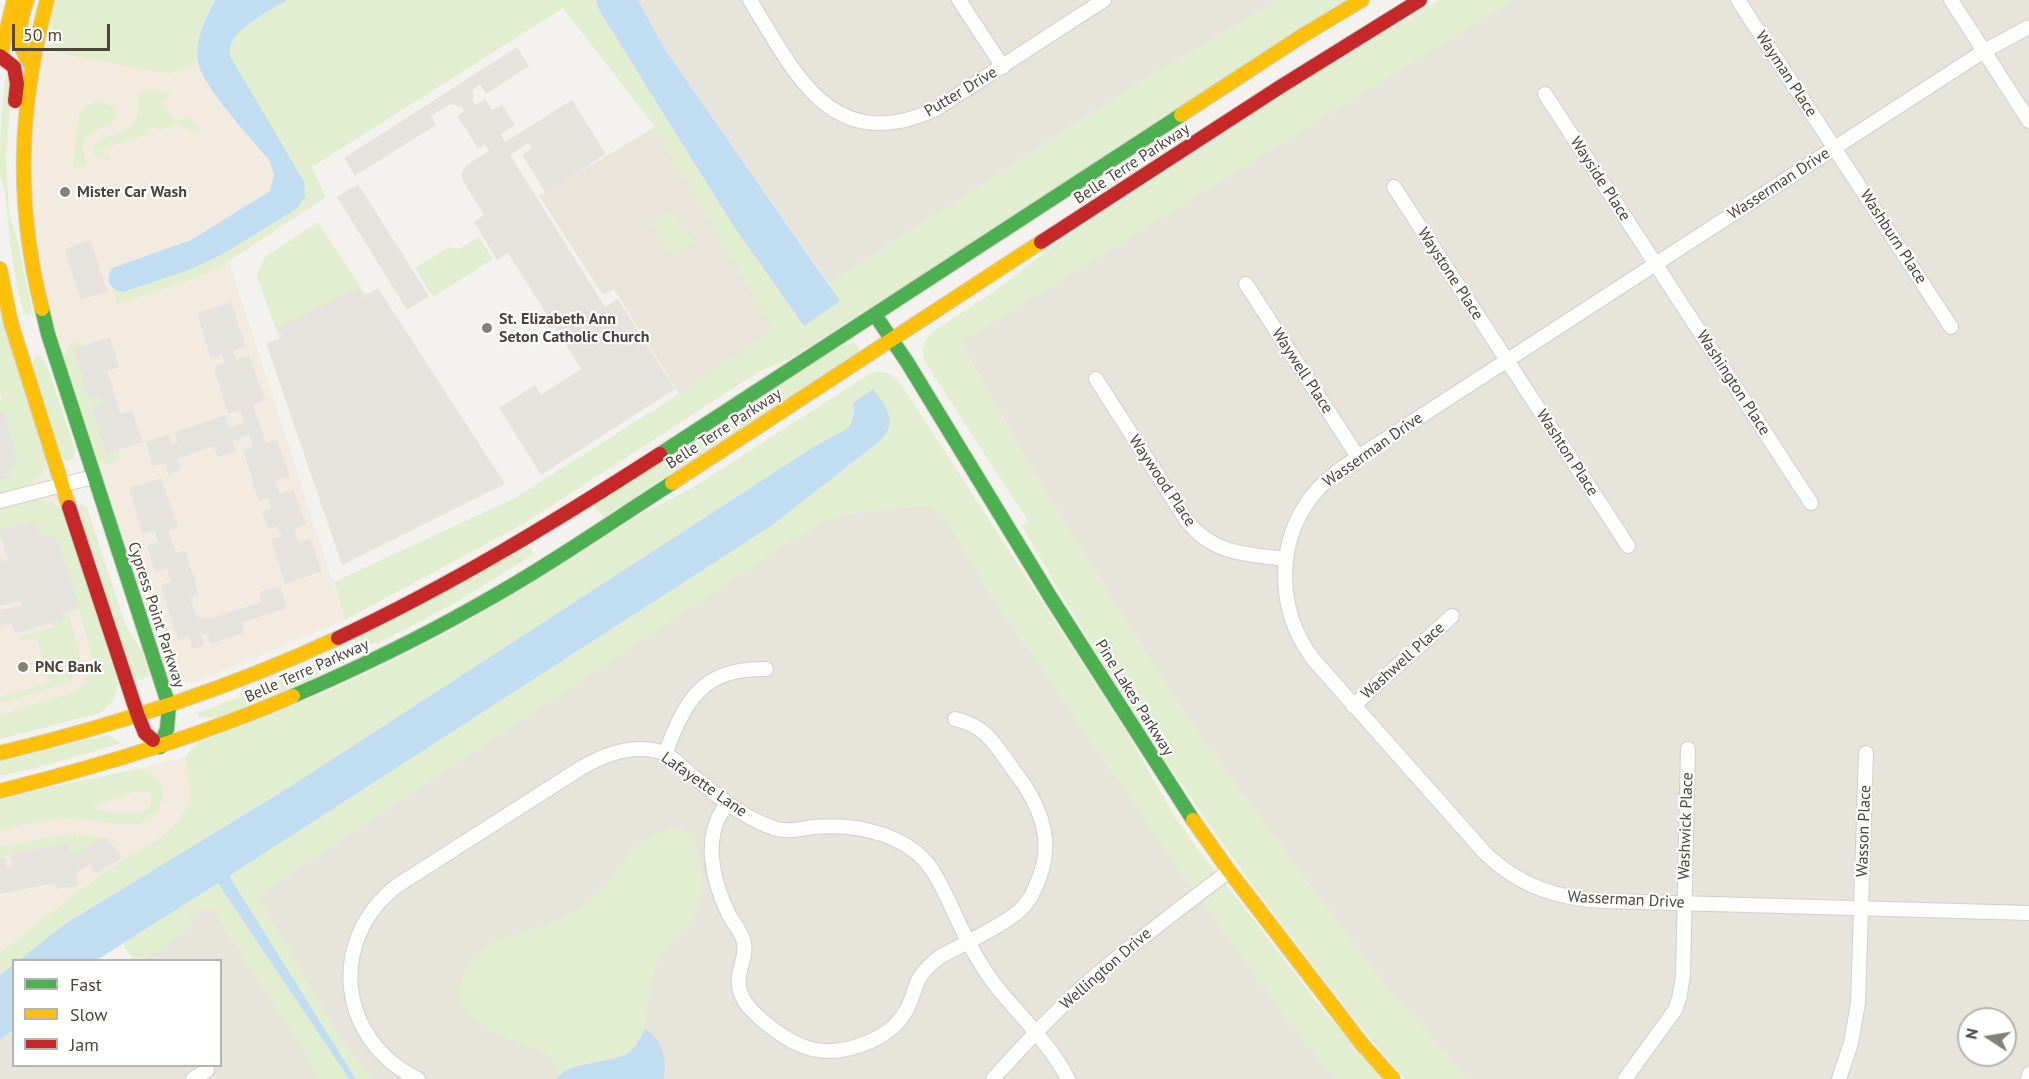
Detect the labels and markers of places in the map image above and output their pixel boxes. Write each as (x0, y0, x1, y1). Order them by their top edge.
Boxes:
place label: Mister Car Wash (77, 182, 187, 202)
marker: Mister Car Wash (58, 185, 72, 199)
place label: St. Elizabeth Ann Seton Catholic Church (499, 309, 650, 347)
marker: St. Elizabeth Ann Seton Catholic Church (480, 321, 494, 335)
place label: PNC Bank (35, 657, 102, 677)
marker: PNC Bank (16, 660, 30, 674)

